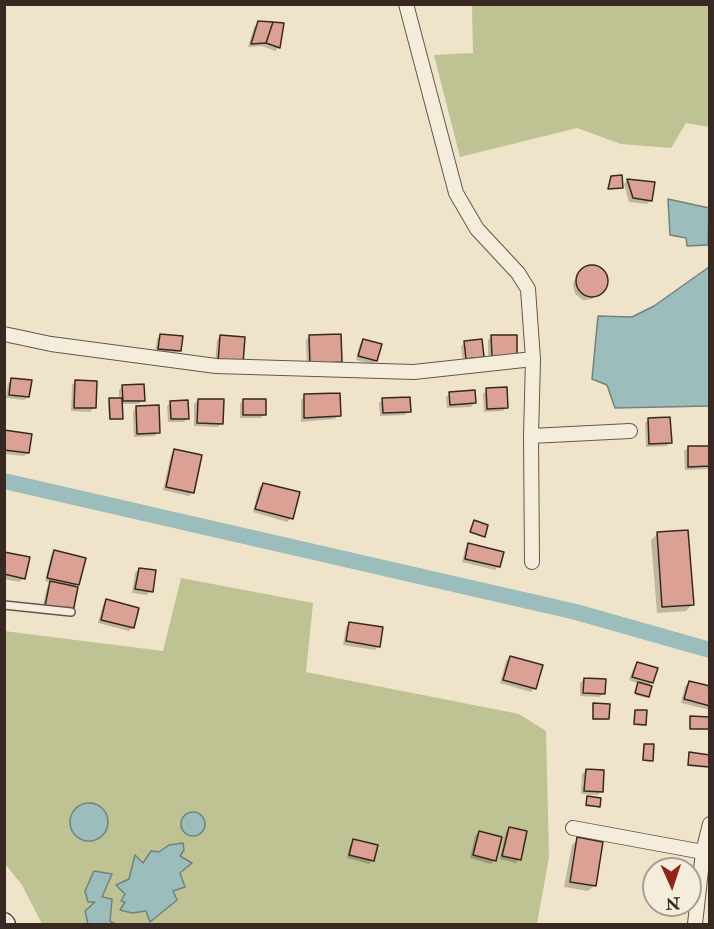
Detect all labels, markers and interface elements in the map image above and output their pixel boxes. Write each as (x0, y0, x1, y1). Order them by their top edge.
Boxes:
north arrow (642, 857, 702, 917)
text: N (665, 893, 681, 913)

